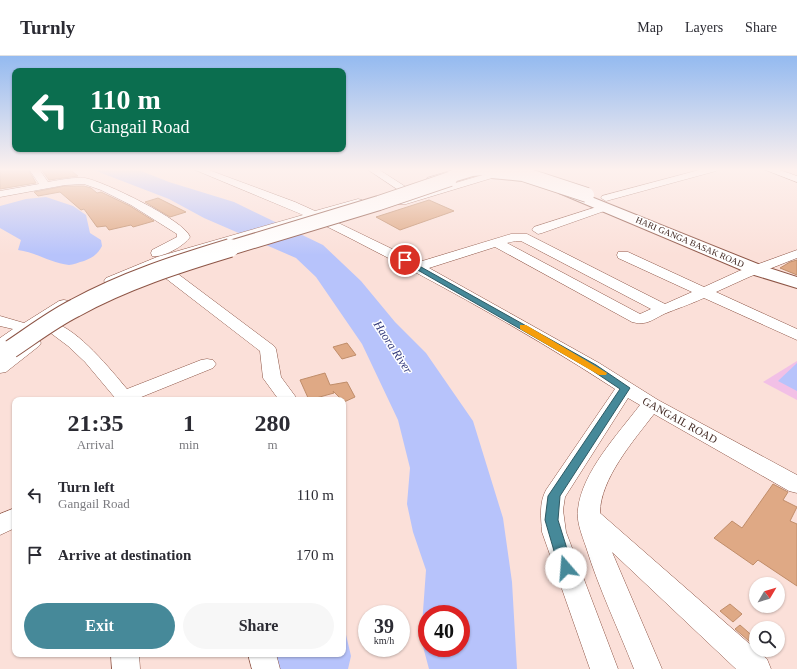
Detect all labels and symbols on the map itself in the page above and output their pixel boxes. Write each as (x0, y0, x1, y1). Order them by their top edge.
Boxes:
street label: HARI GANGA BASAK ROAD (634, 215, 746, 270)
pin (388, 243, 422, 277)
water label: Haora River (370, 317, 415, 376)
street label: GANGAIL ROAD (641, 394, 720, 446)
position arrow (545, 547, 587, 589)
north arrow (749, 577, 785, 613)
speed limit sign: 40 (418, 605, 470, 657)

